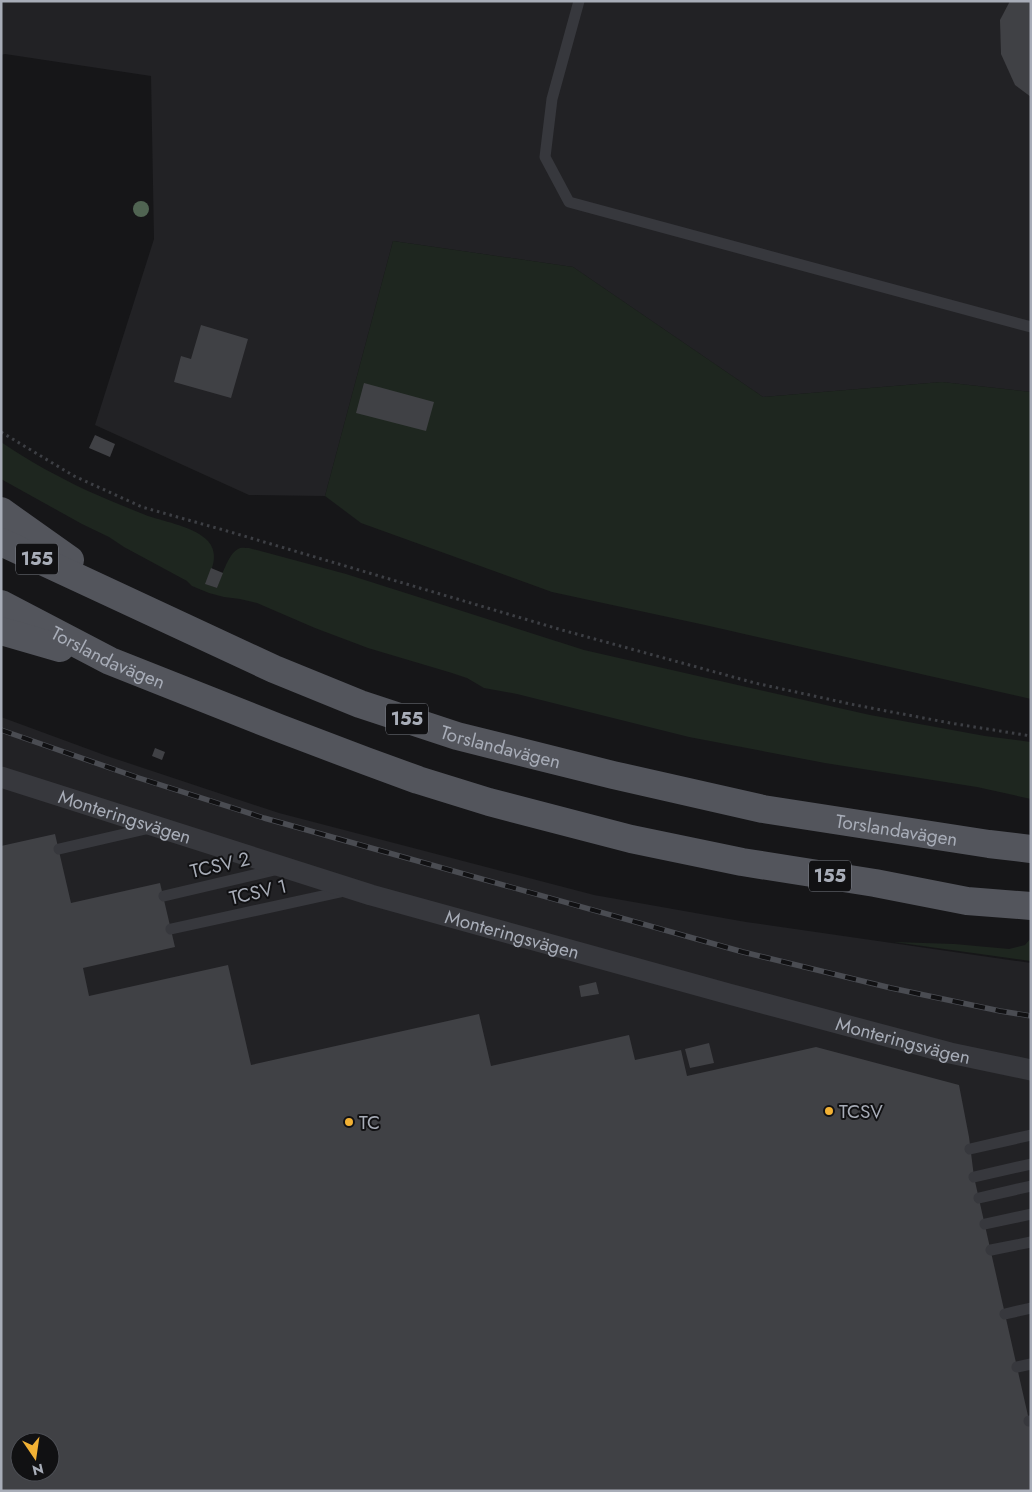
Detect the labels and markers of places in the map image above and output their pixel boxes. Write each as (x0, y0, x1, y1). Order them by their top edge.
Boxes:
place label: TCSV (839, 1098, 883, 1125)
marker: TCSV (823, 1105, 835, 1117)
place label: TC (359, 1109, 380, 1136)
marker: TC (343, 1116, 355, 1128)

